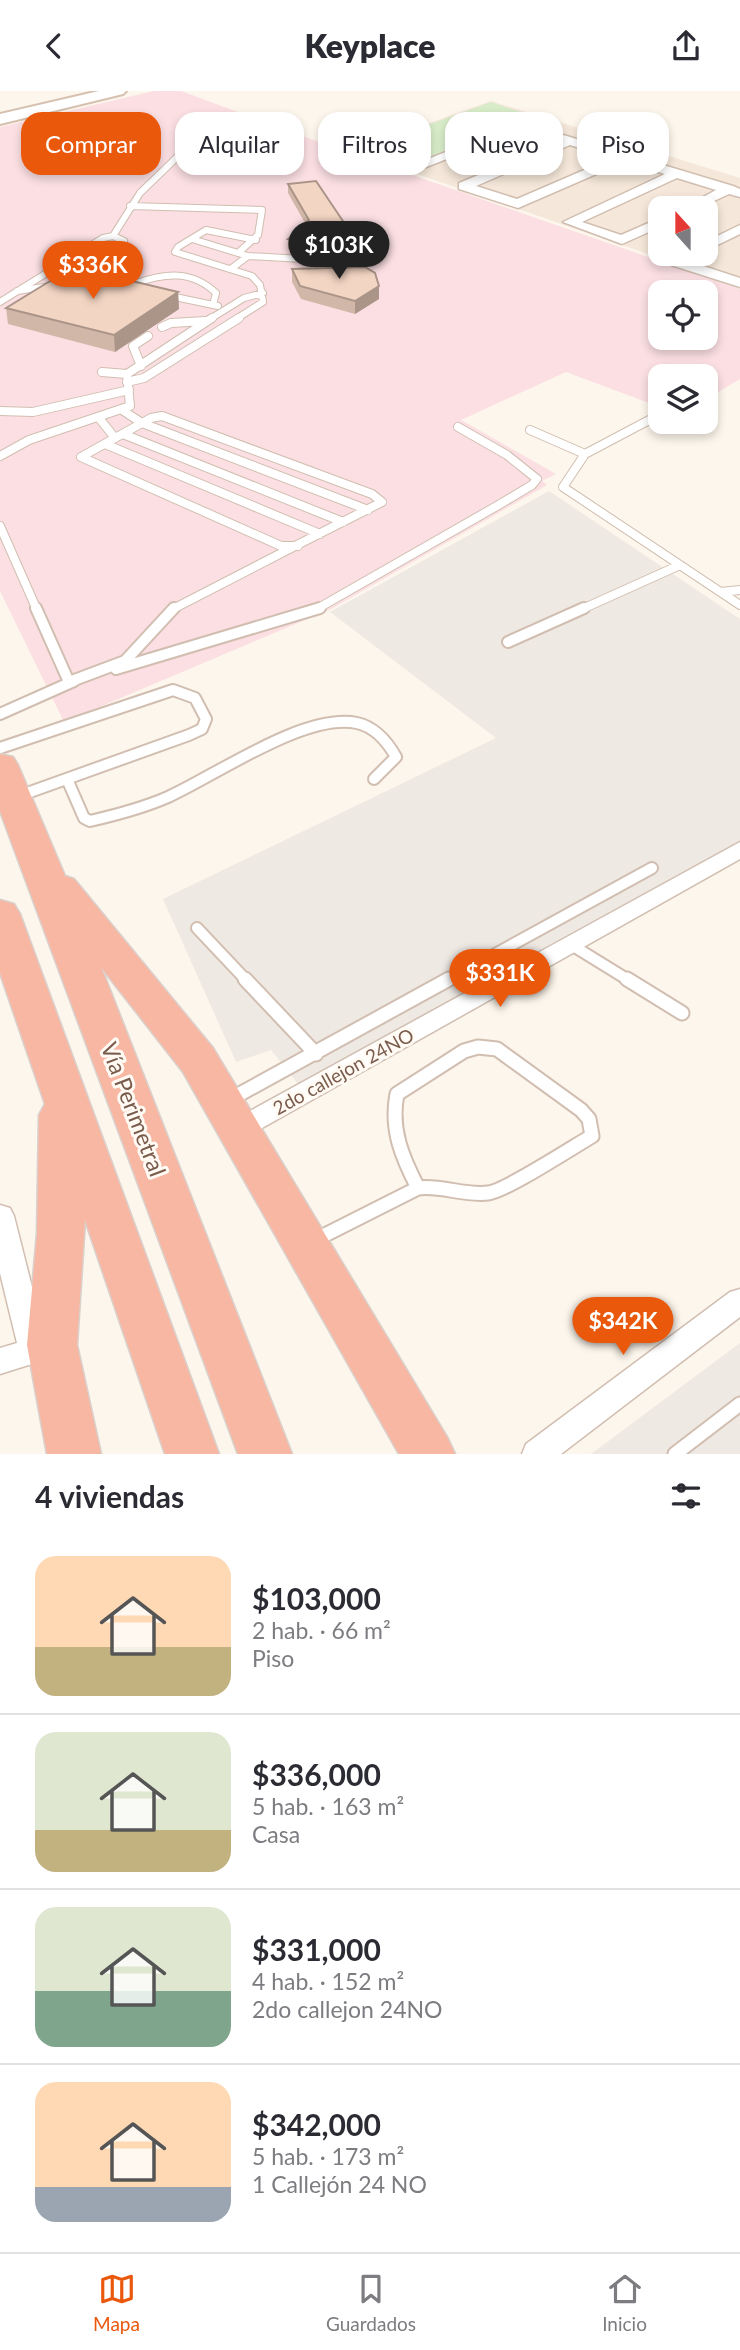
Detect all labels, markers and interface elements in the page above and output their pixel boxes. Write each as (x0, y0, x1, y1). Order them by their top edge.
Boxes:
text: Keyplace (304, 26, 436, 65)
icon: back (35, 27, 73, 65)
icon: share (667, 27, 705, 65)
chip: Comprar (21, 112, 161, 175)
chip: Alquilar (175, 112, 304, 175)
chip: Filtros (318, 112, 431, 175)
chip: Nuevo (445, 112, 563, 175)
chip: Piso (577, 112, 669, 175)
north arrow (648, 196, 718, 266)
map controls (648, 196, 718, 434)
pin: $103K (290, 221, 388, 281)
text: $103K (304, 230, 374, 258)
pin: $336K (44, 241, 142, 301)
text: $336K (58, 250, 128, 278)
button: locate (648, 280, 718, 350)
button: layers (648, 364, 718, 434)
pin: $331K (451, 949, 549, 1009)
text: $331K (465, 958, 535, 986)
street label: 2do callejon 24NO (269, 1023, 417, 1119)
street label: Vía Perimetral (96, 1038, 172, 1180)
pin: $342K (574, 1297, 672, 1357)
text: $342K (588, 1306, 658, 1334)
icon: filters (667, 1477, 705, 1515)
text: 4 viviendas (35, 1478, 184, 1514)
text: $103,000 (252, 1580, 381, 1616)
icon: home (91, 1584, 175, 1668)
text: 2 hab. · 66 m² (252, 1616, 391, 1644)
text: Piso (252, 1644, 294, 1672)
text: $336,000 (252, 1756, 381, 1792)
icon: home (91, 1760, 175, 1844)
text: 5 hab. · 163 m² (252, 1792, 404, 1820)
text: Casa (252, 1820, 300, 1848)
text: $331,000 (252, 1931, 381, 1967)
icon: home (91, 1935, 175, 2019)
text: 4 hab. · 152 m² (252, 1967, 404, 1995)
text: 2do callejon 24NO (252, 1995, 443, 2023)
text: $342,000 (252, 2106, 381, 2142)
icon: home (91, 2110, 175, 2194)
text: 5 hab. · 173 m² (252, 2142, 404, 2170)
text: 1 Callejón 24 NO (252, 2170, 427, 2198)
tab: Mapa (93, 2270, 140, 2335)
tab: Guardados (326, 2270, 416, 2335)
tab: Inicio (602, 2270, 647, 2335)

